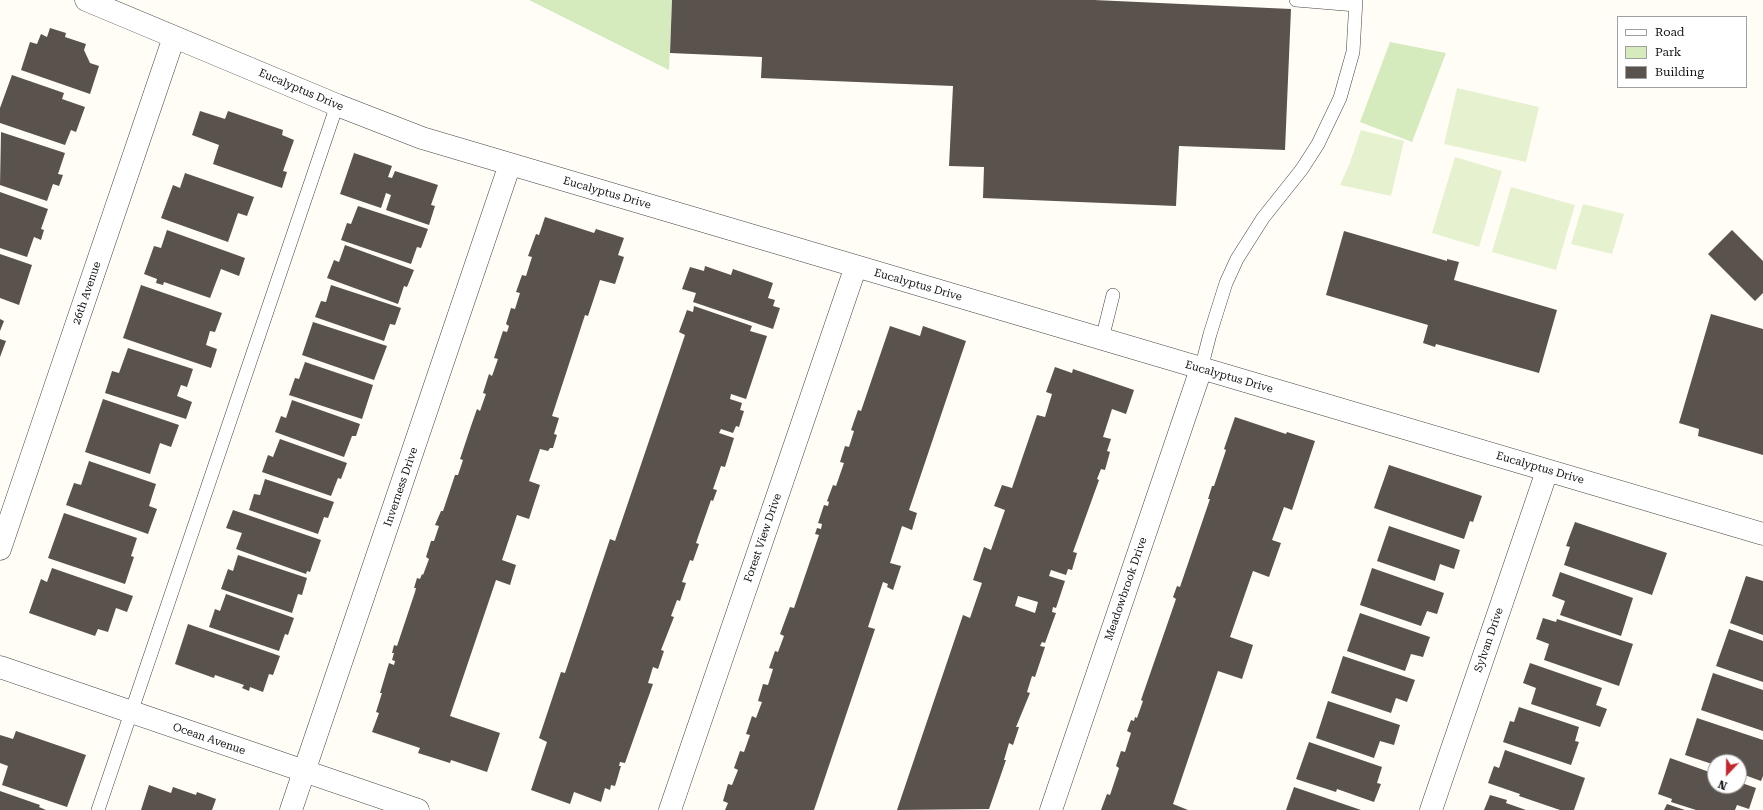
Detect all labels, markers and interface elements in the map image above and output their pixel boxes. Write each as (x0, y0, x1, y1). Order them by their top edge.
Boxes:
legend (1617, 16, 1747, 88)
text: Road (1655, 25, 1684, 39)
text: Park (1655, 45, 1681, 59)
text: Building (1655, 65, 1704, 79)
street label: Eucalyptus Drive (257, 66, 345, 114)
street label: Eucalyptus Drive (562, 174, 652, 212)
street label: 26th Avenue (70, 260, 104, 326)
street label: Eucalyptus Drive (873, 266, 963, 304)
street label: Eucalyptus Drive (1184, 358, 1274, 396)
street label: Inverness Drive (381, 446, 421, 528)
street label: Eucalyptus Drive (1495, 449, 1585, 487)
street label: Forest View Drive (742, 492, 784, 584)
street label: Meadowbrook Drive (1102, 536, 1150, 642)
street label: Sylvan Drive (1472, 606, 1506, 674)
street label: Ocean Avenue (171, 720, 247, 758)
north arrow (1707, 754, 1747, 794)
text: N (1716, 777, 1729, 792)

